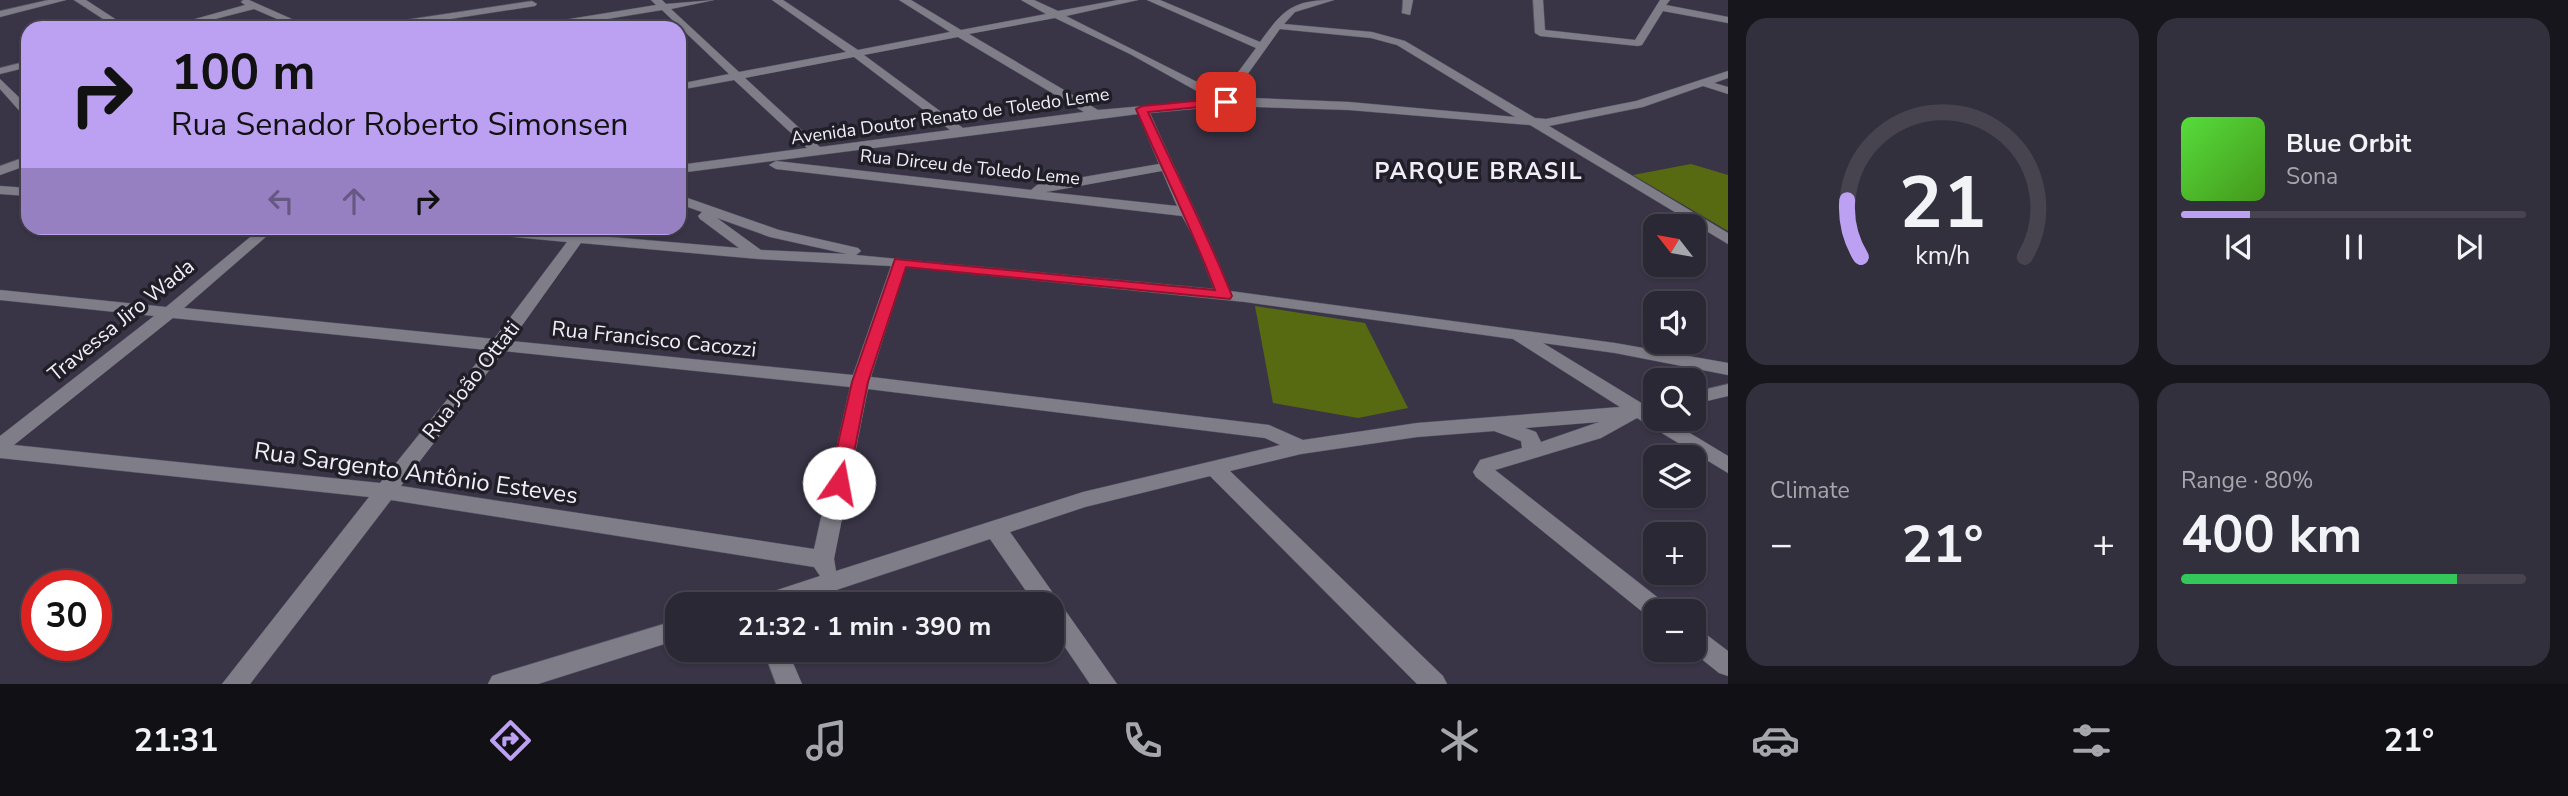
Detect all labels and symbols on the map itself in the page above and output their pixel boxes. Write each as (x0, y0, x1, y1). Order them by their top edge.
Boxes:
pin (1196, 72, 1256, 132)
street label: Avenida Doutor Renato de Toledo Leme (789, 82, 1111, 150)
street label: Rua Dirceu de Toledo Leme (859, 144, 1081, 190)
district label: PARQUE BRASIL (1374, 156, 1584, 187)
north arrow (1643, 214, 1706, 276)
street label: Travessa Jiro Wada (42, 252, 200, 388)
street label: Rua Francisco Cacozzi (550, 314, 758, 364)
street label: Rua João Ottati (416, 315, 526, 445)
street label: Rua Sargento Antônio Esteves (252, 434, 580, 512)
position arrow (802, 446, 876, 520)
speed limit sign: 30 (21, 570, 112, 661)

